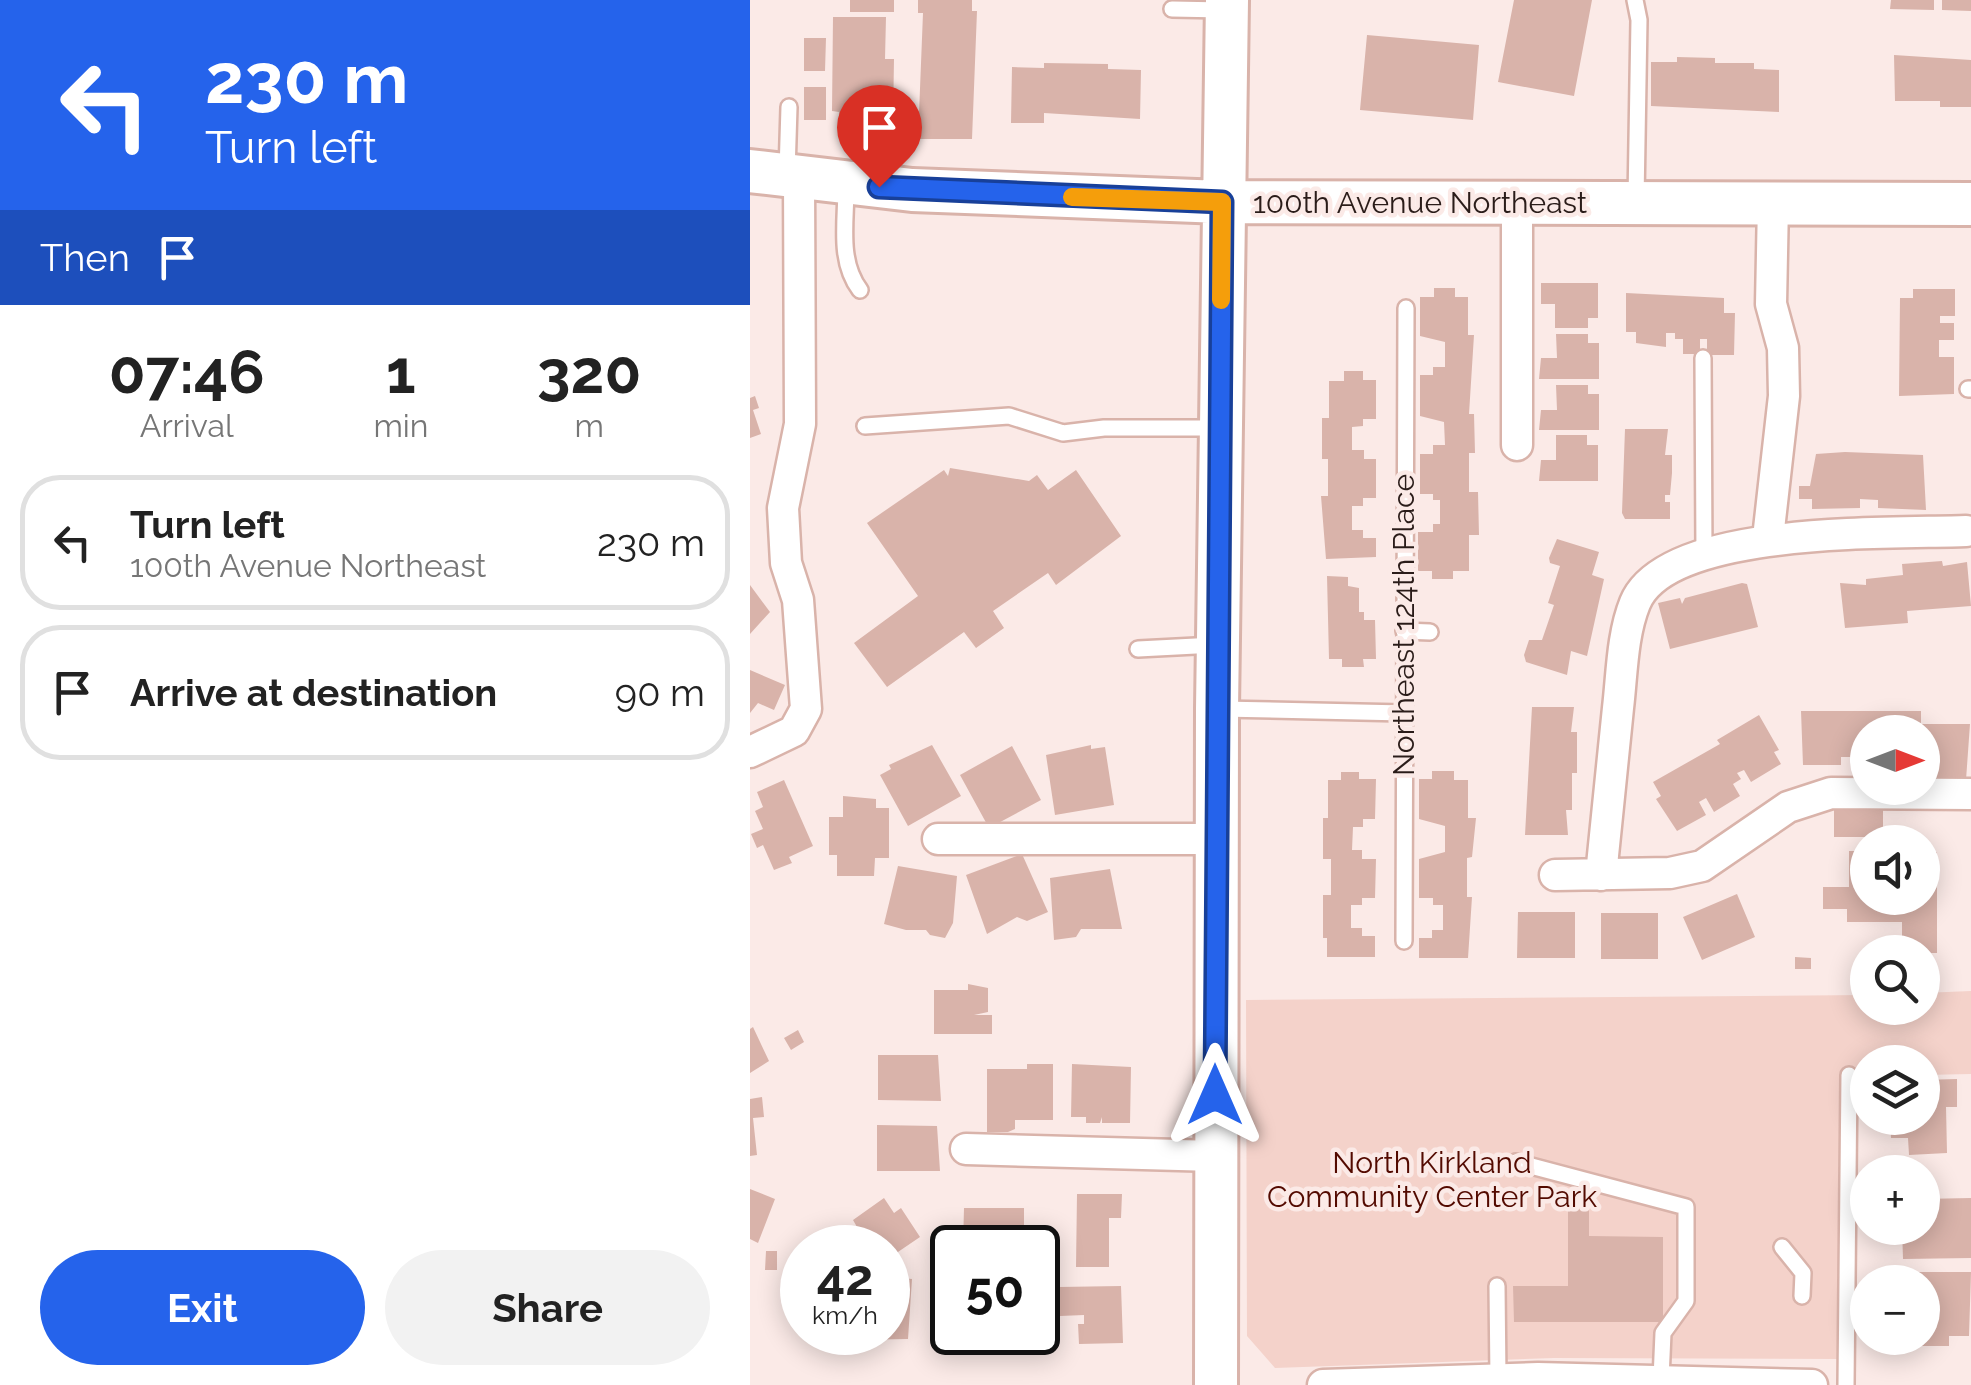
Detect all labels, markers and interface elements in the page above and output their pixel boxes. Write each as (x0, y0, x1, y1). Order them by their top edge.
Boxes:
text: 230 m (205, 37, 409, 119)
icon: left (40, 40, 170, 170)
pin (837, 85, 922, 188)
icon: arrive (852, 100, 907, 155)
text: Turn left (205, 121, 377, 174)
street label: 100th Avenue Northeast (1253, 185, 1587, 220)
icon: arrive (150, 230, 205, 285)
text: Then (40, 235, 130, 280)
text: 07:46 (109, 337, 265, 407)
text: 1 (386, 337, 416, 407)
text: 320 (537, 337, 641, 407)
text: Arrival (140, 407, 234, 444)
text: min (373, 407, 428, 444)
text: m (574, 407, 604, 444)
street label: Northeast 124th Place (1386, 474, 1421, 776)
text: Turn left (130, 502, 285, 547)
icon: left (45, 515, 100, 570)
text: 230 m (597, 520, 705, 565)
text: 100th Avenue Northeast (130, 547, 486, 584)
icon: arrive (45, 665, 100, 720)
text: Arrive at destination (130, 670, 497, 715)
text: 90 m (615, 670, 705, 715)
north arrow (1850, 715, 1940, 805)
map controls (1850, 715, 1940, 1355)
button: sound (1850, 825, 1940, 915)
button: search (1850, 935, 1940, 1025)
position arrow (1163, 1043, 1267, 1147)
button: layers (1850, 1045, 1940, 1135)
park label: North Kirkland Community Center Park (1267, 1145, 1597, 1214)
button: + (1850, 1155, 1940, 1245)
speed limit sign: 50 (930, 1225, 1060, 1355)
text: 42 (817, 1248, 873, 1307)
button: Exit (40, 1250, 365, 1365)
button: Share (385, 1250, 710, 1365)
button: − (1850, 1265, 1940, 1355)
text: km/h (812, 1300, 878, 1330)

